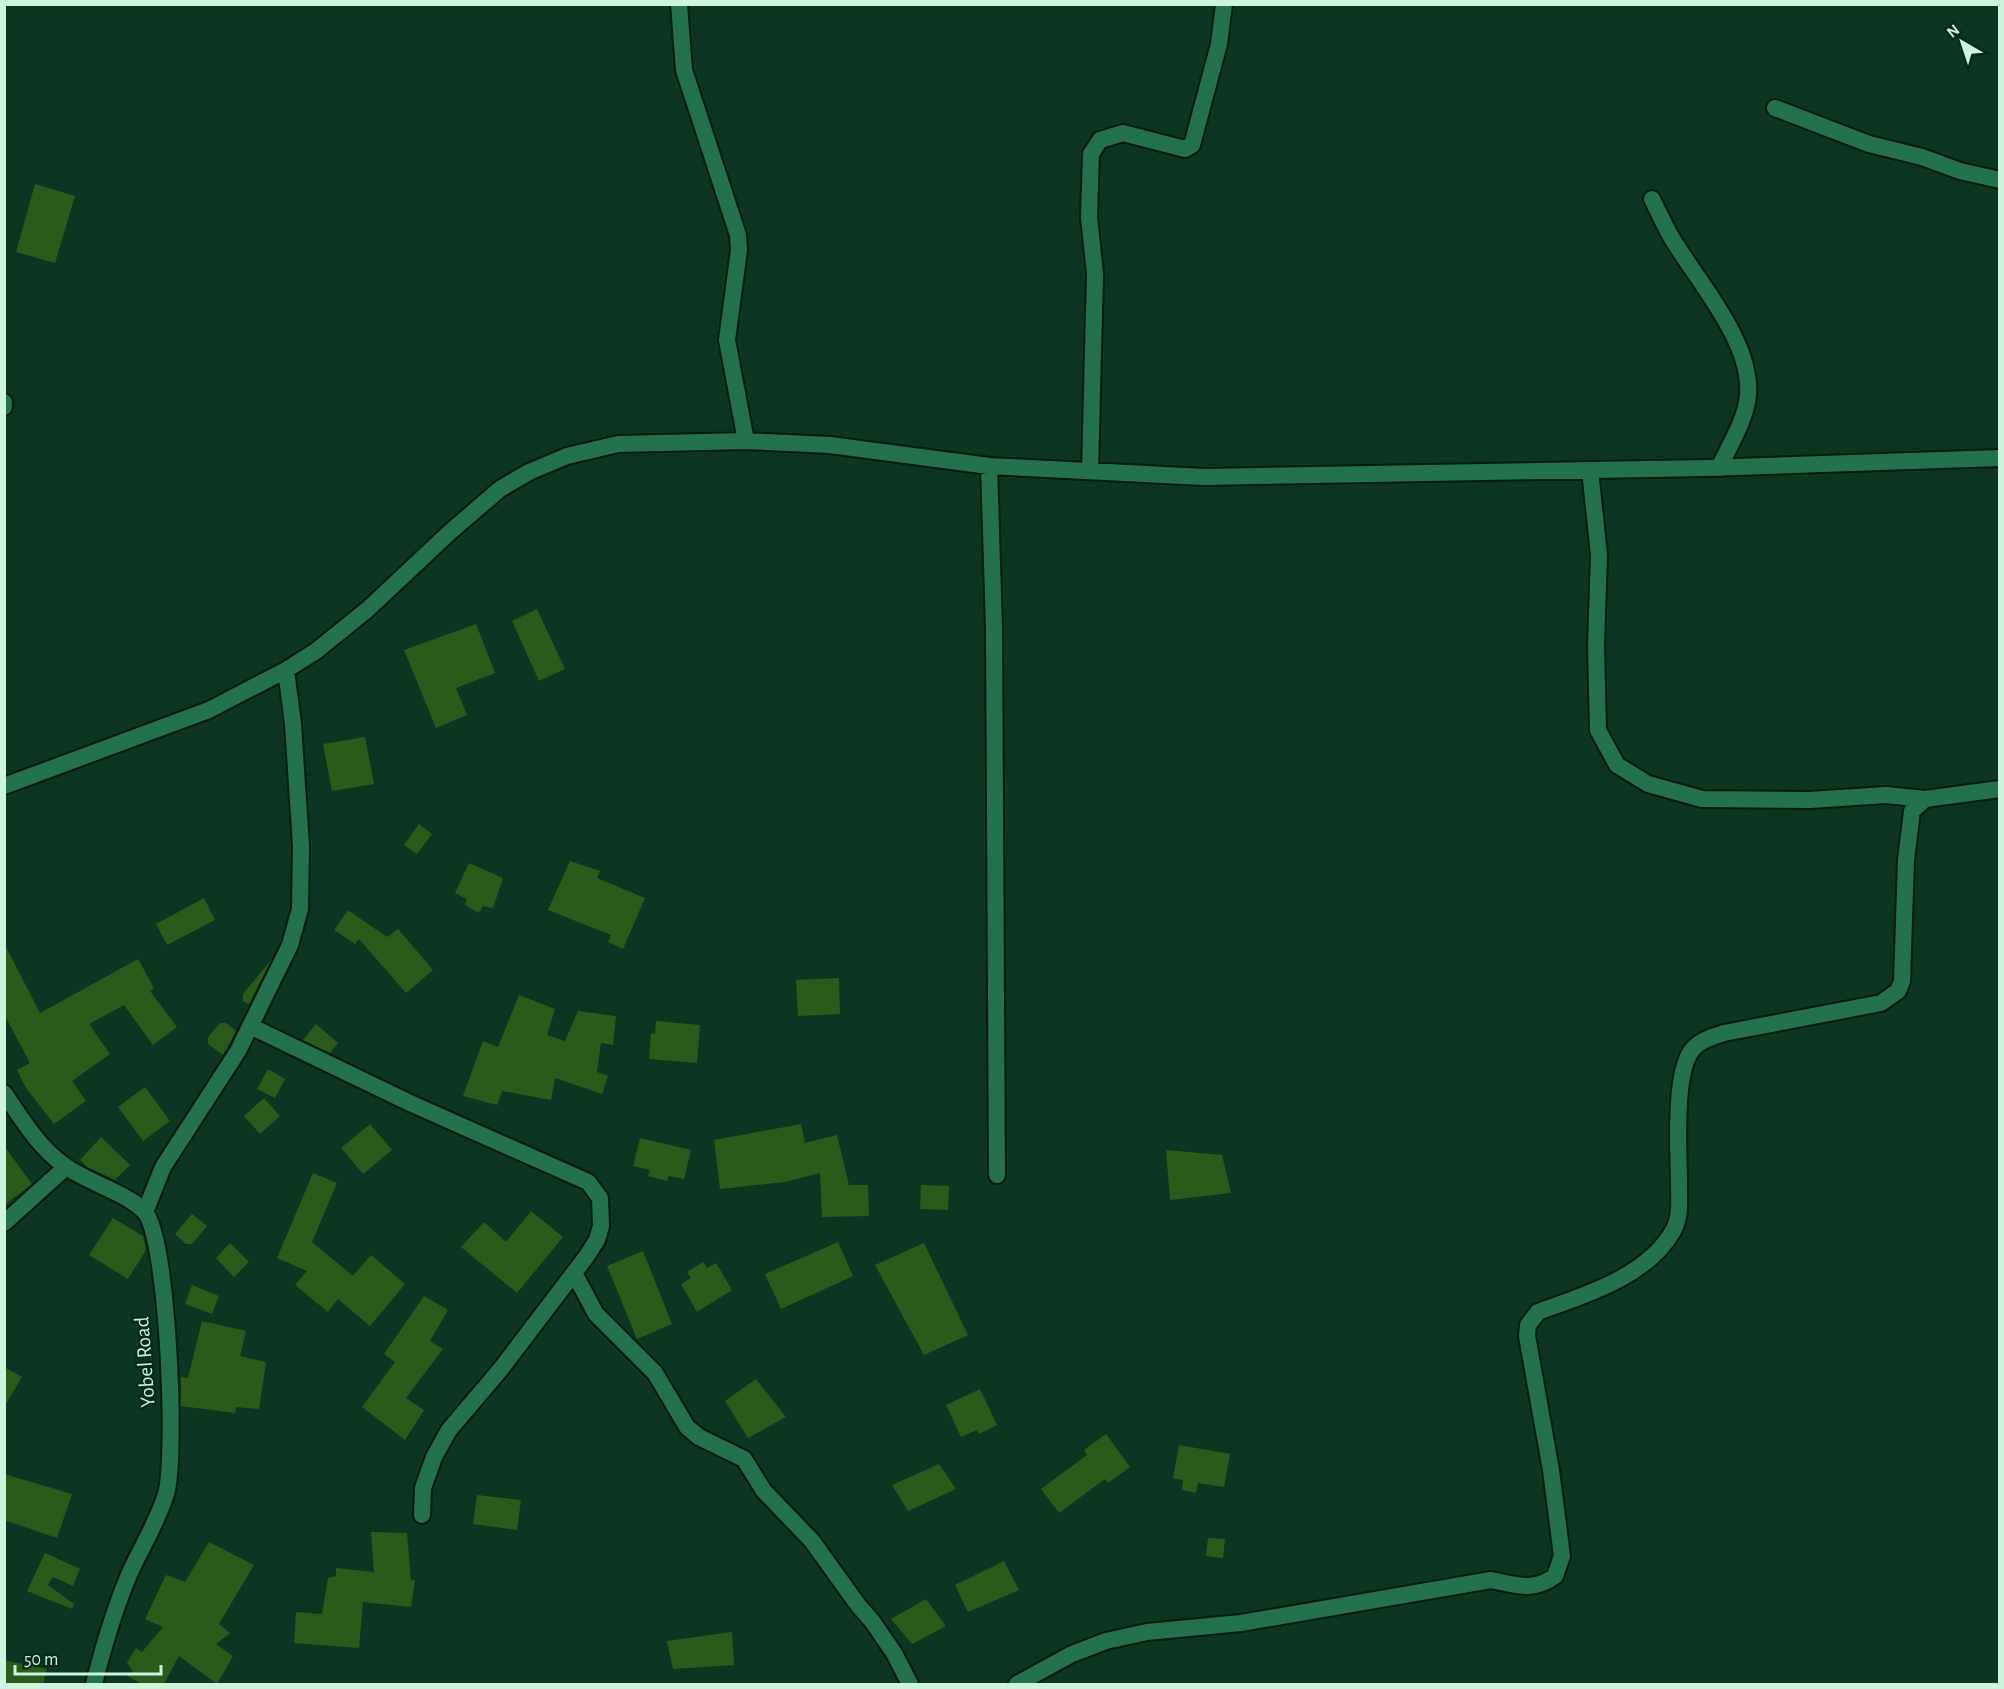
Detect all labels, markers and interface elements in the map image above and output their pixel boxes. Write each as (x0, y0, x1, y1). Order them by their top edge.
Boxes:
north arrow (1932, 12, 1992, 72)
text: N (1944, 21, 1963, 41)
street label: Yobel Road (131, 1316, 159, 1408)
scale bar (15, 1638, 160, 1676)
text: 50 m (24, 1651, 58, 1669)

